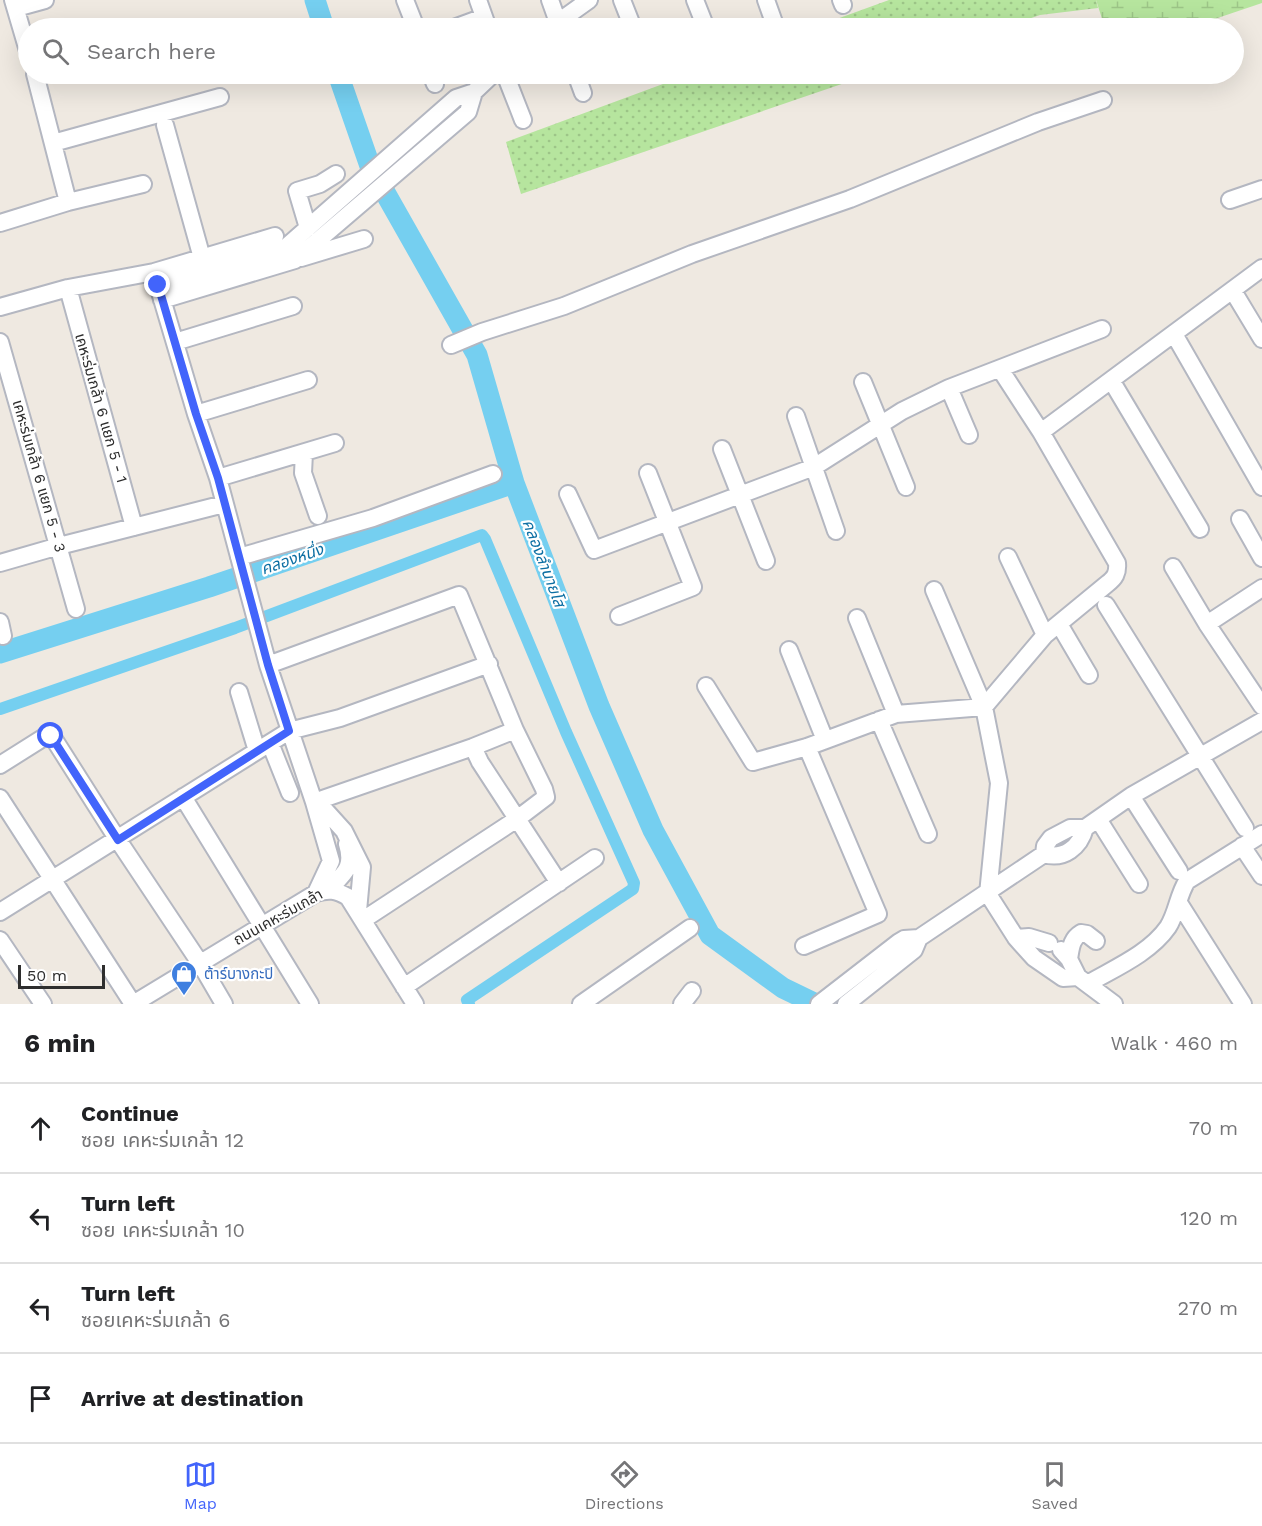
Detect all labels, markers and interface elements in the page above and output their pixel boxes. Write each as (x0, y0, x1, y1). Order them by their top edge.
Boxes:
search box (18, 18, 1244, 84)
icon: search (39, 35, 72, 68)
text: Search here (87, 39, 216, 64)
route end (144, 271, 170, 297)
street label: เคหะร่มเกล้า 6 แยก 5 - 1 (71, 331, 131, 485)
street label: เคหะร่มเกล้า 6 แยก 5 - 3 (9, 398, 69, 554)
water label: คลองลำนายโส (519, 517, 570, 611)
water label: คลองหนึ่ง (258, 537, 327, 578)
route start (37, 722, 63, 748)
street label: ถนนเคหะร่มเกล้า (230, 885, 326, 949)
shop icon: ต้าร์บางกะปิ (169, 959, 199, 997)
scale bar (18, 962, 105, 990)
place label: ต้าร์บางกะปิ (204, 965, 273, 983)
text: 50 m (27, 966, 67, 985)
text: 6 min (24, 1028, 96, 1058)
text: Walk · 460 m (1110, 1031, 1238, 1055)
text: Continue (81, 1101, 179, 1126)
icon: ahead (24, 1112, 57, 1145)
text: 70 m (1189, 1116, 1238, 1140)
text: ซอย เคหะร่มเกล้า 12 (81, 1128, 244, 1152)
text: Turn left (81, 1191, 175, 1216)
icon: left (24, 1202, 57, 1235)
text: 120 m (1180, 1206, 1238, 1230)
text: ซอย เคหะร่มเกล้า 10 (81, 1218, 245, 1242)
text: Turn left (81, 1281, 175, 1306)
icon: left (24, 1292, 57, 1325)
text: 270 m (1178, 1296, 1238, 1320)
text: ซอยเคหะร่มเกล้า 6 (81, 1308, 230, 1332)
icon: arrive (24, 1382, 57, 1415)
text: Arrive at destination (81, 1386, 304, 1411)
tab: Map (184, 1458, 217, 1513)
tab: Directions (585, 1458, 664, 1513)
tab: Saved (1032, 1458, 1078, 1513)

